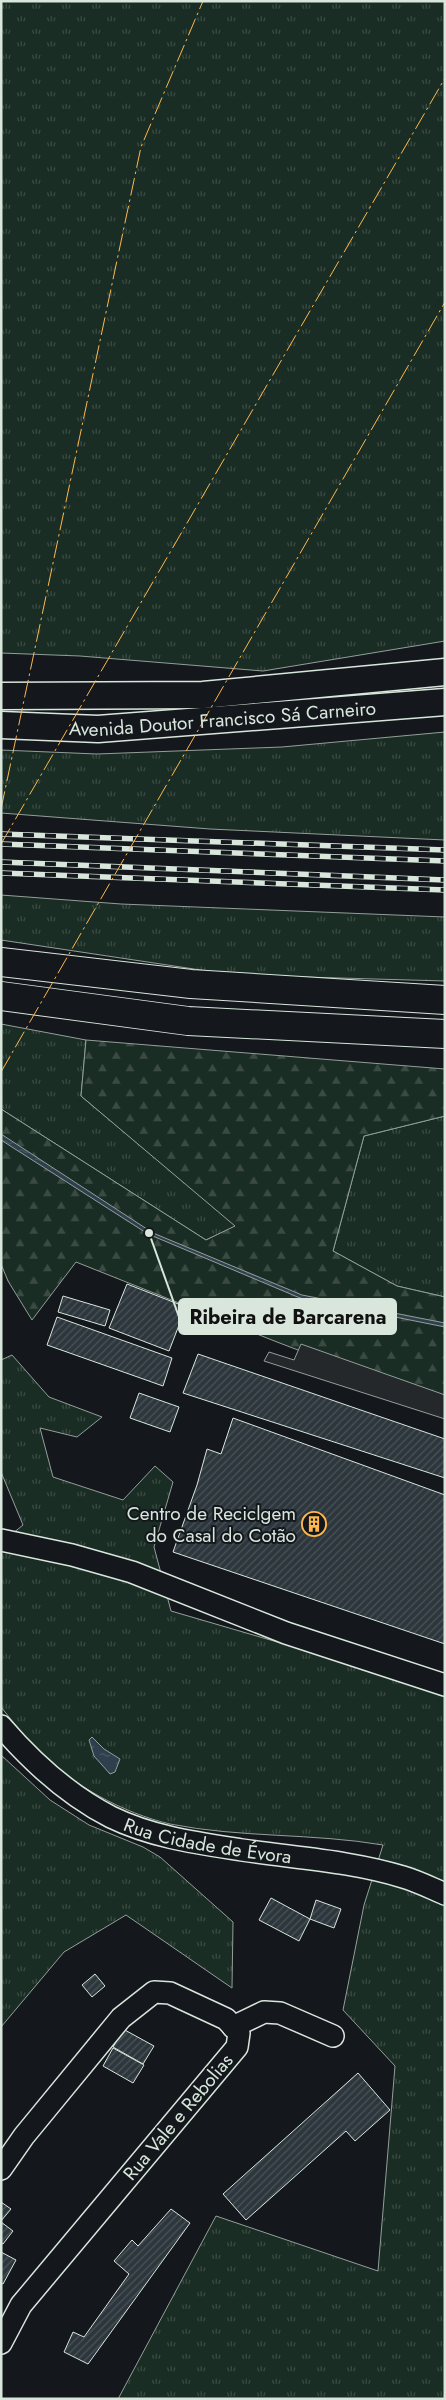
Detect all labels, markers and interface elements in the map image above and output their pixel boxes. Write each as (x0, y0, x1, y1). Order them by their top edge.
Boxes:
street label: Avenida Doutor Francisco Sá Carneiro (69, 694, 377, 743)
callout: Ribeira de Barcarena (179, 1299, 396, 1334)
text: Ribeira de Barcarena (190, 1303, 386, 1332)
place label: Centro de Reciclgem do Casal do Cotão (127, 1500, 296, 1549)
building icon: Centro de Reciclgem do Casal do Cotão (301, 1511, 327, 1537)
street label: Rua Cidade de Évora (120, 1811, 293, 1870)
street label: Rua Vale e Rebolias (117, 2047, 239, 2186)

